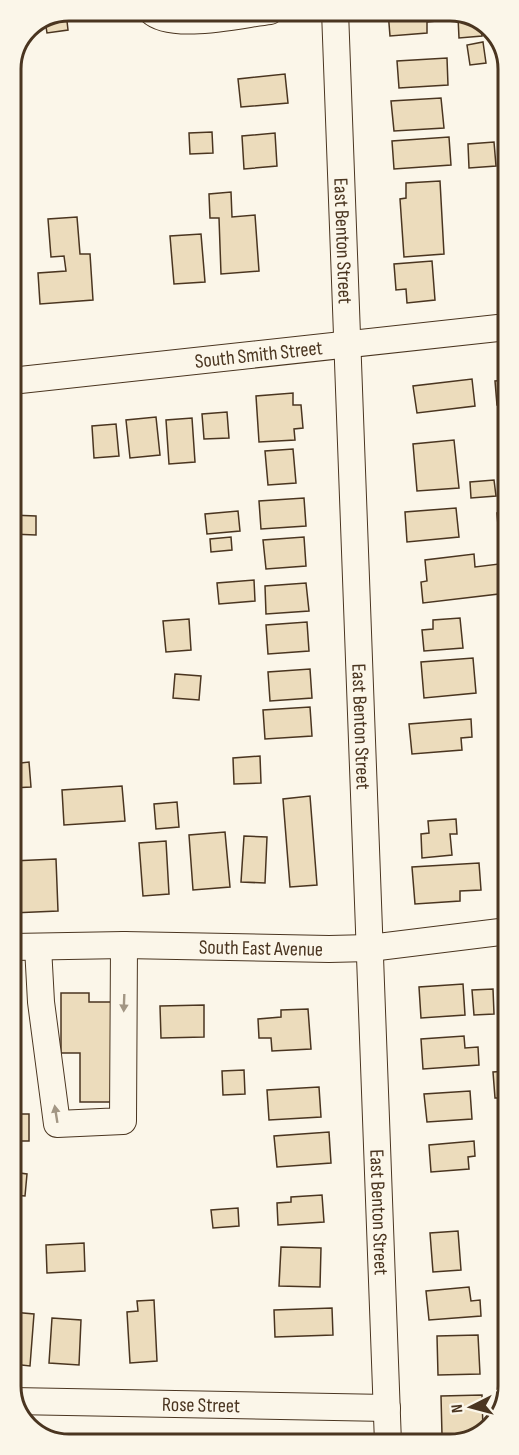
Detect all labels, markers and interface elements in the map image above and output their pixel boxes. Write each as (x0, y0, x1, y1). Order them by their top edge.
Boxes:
street label: East Benton Street (328, 177, 357, 304)
street label: South Smith Street (194, 336, 324, 374)
street label: East Benton Street (346, 663, 375, 790)
street label: South East Avenue (199, 935, 323, 962)
one-way arrow (120, 994, 129, 1013)
one-way arrow (51, 1104, 60, 1123)
street label: East Benton Street (364, 1149, 393, 1276)
north arrow (441, 1377, 501, 1437)
street label: Rose Street (162, 1393, 240, 1418)
text: N (448, 1403, 467, 1414)

